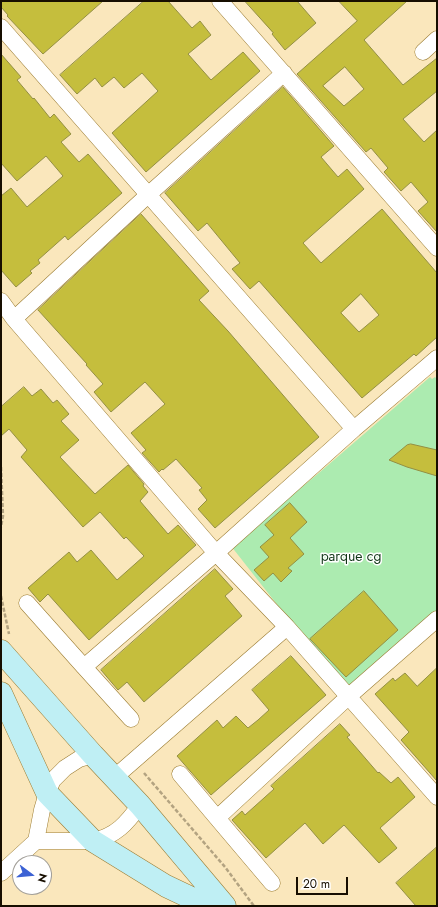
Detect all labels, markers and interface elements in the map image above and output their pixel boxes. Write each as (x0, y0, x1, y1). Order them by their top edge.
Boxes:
park label: parque cg (321, 550, 381, 566)
north arrow (12, 855, 52, 895)
scale bar (298, 869, 350, 895)
text: N (34, 872, 51, 884)
text: 20 m (303, 875, 330, 893)

